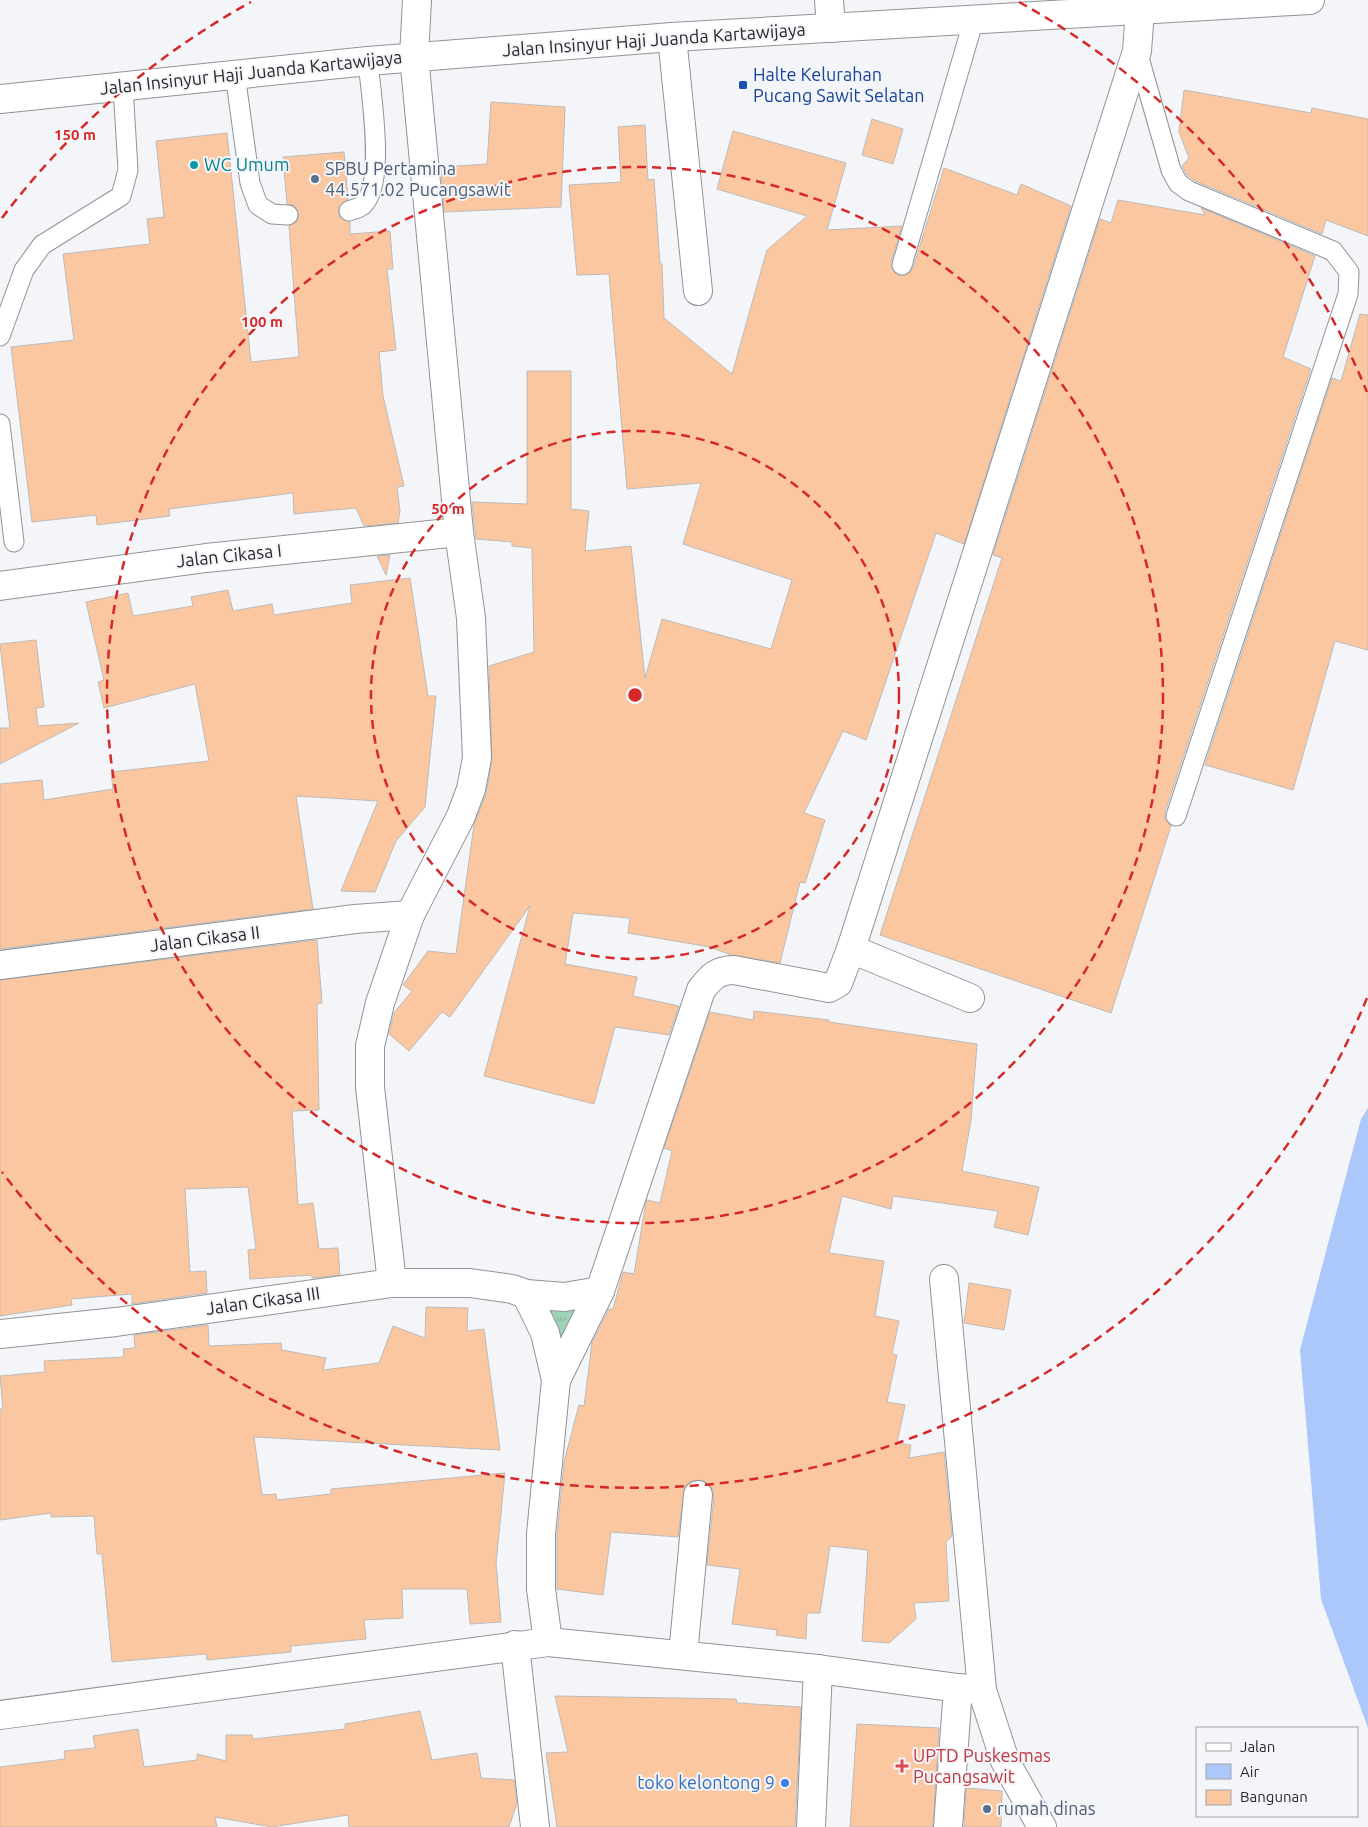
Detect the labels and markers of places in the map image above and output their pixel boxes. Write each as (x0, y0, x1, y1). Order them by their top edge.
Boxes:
place label: Halte Kelurahan Pucang Sawit Selatan (753, 64, 925, 105)
marker: Halte Kelurahan Pucang Sawit Selatan (737, 79, 749, 91)
place label: WC Umum (204, 154, 289, 174)
place label: SPBU Pertamina 44.571.02 Pucangsawit (325, 158, 511, 199)
marker: WC Umum (188, 159, 200, 171)
marker: SPBU Pertamina 44.571.02 Pucangsawit (309, 173, 321, 185)
centre of rings (626, 686, 644, 704)
place label: UPTD Puskesmas Pucangsawit (913, 1745, 1051, 1786)
marker: UPTD Puskesmas Pucangsawit (895, 1759, 909, 1773)
place label: toko kelontong 9 (637, 1772, 775, 1792)
marker: toko kelontong 9 (779, 1777, 791, 1789)
place label: rumah dinas (997, 1798, 1096, 1818)
marker: rumah dinas (981, 1803, 993, 1815)

